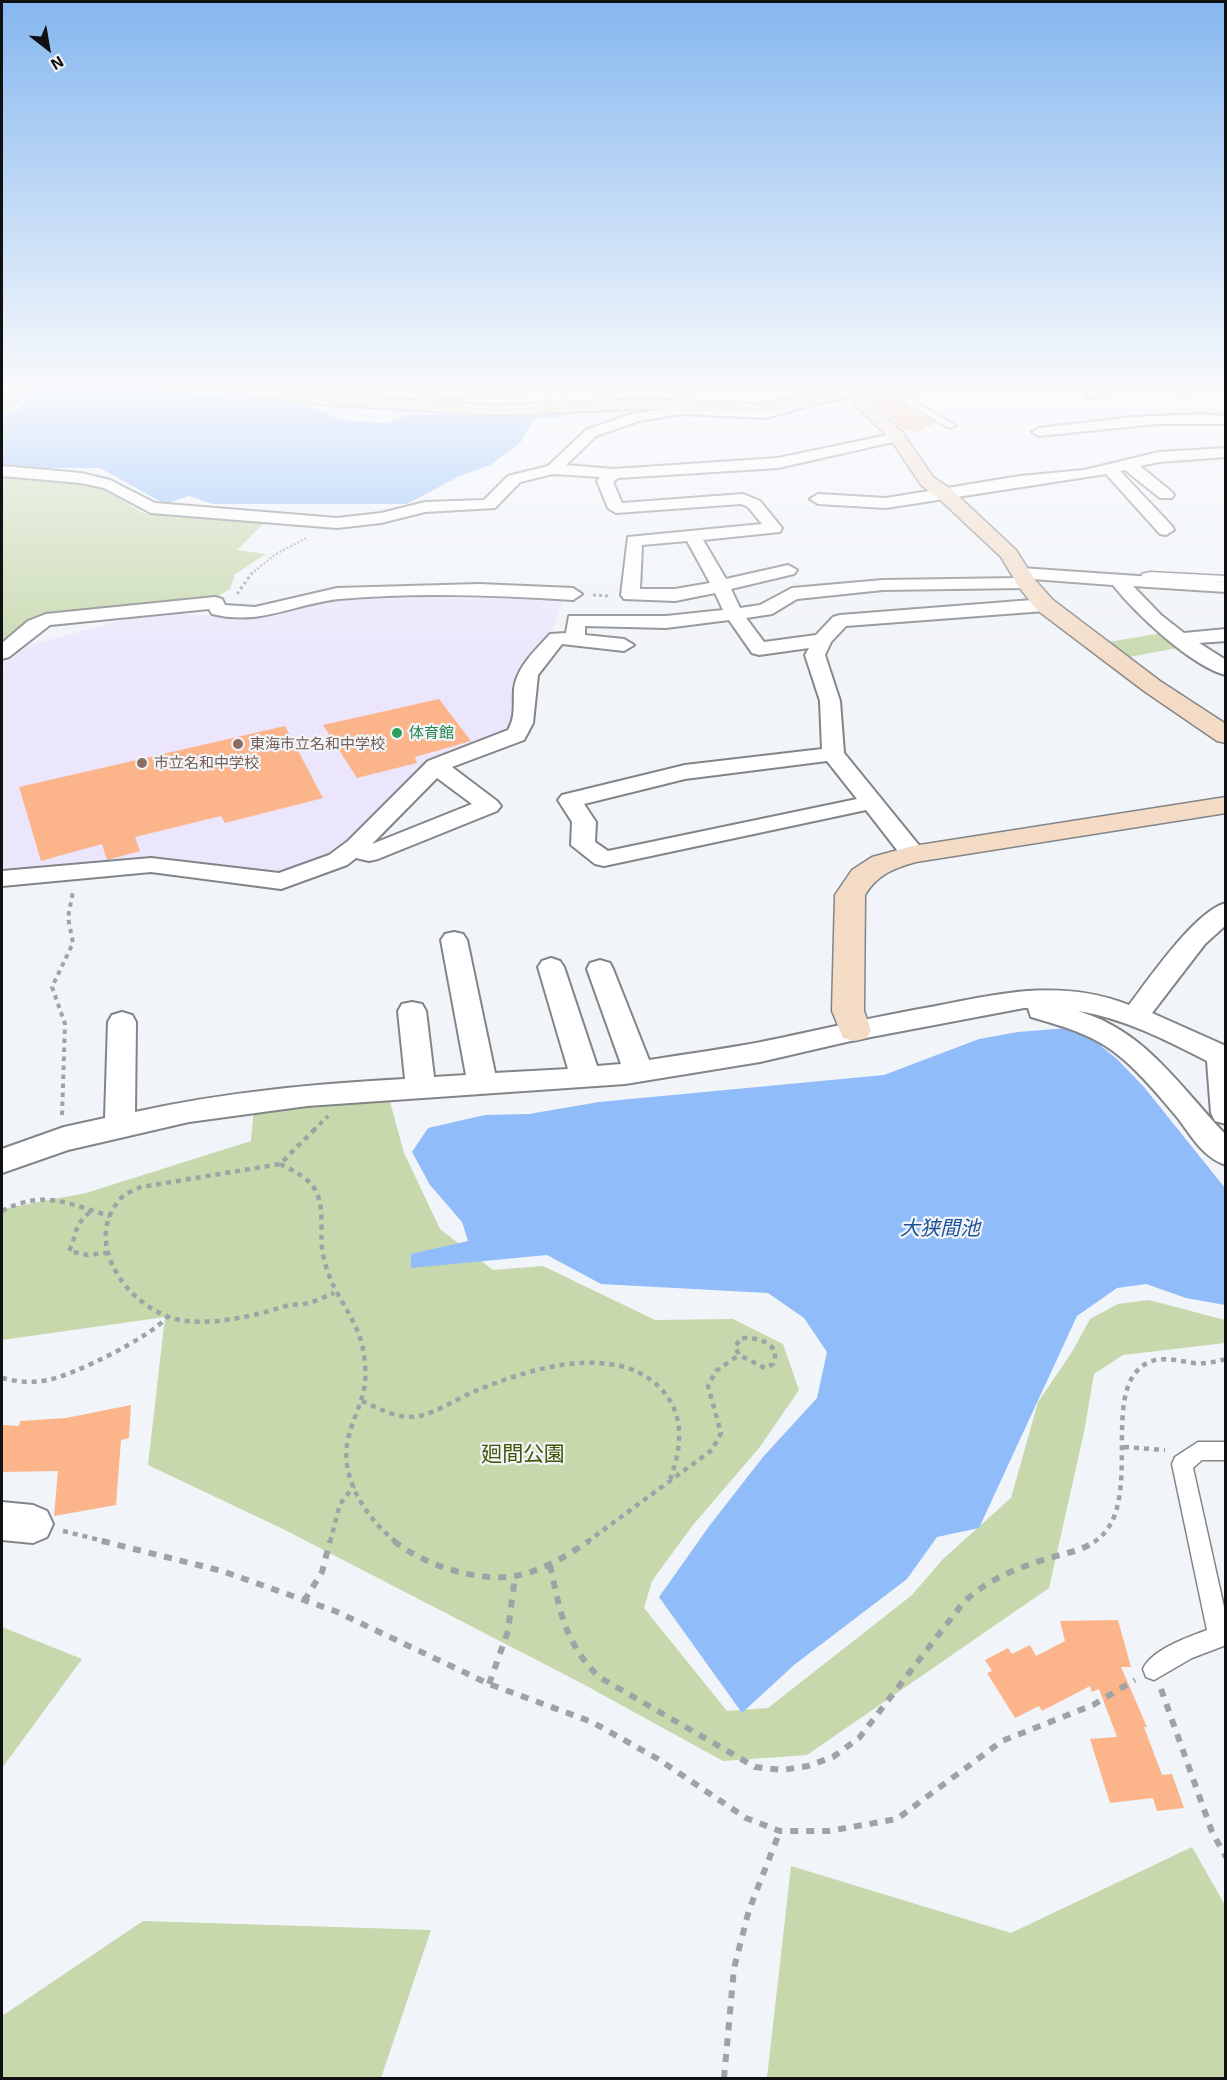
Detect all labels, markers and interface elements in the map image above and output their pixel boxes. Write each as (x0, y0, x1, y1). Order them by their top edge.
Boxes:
north arrow (18, 18, 78, 78)
text: N (48, 53, 67, 75)
place label: 体育館 (409, 724, 454, 742)
marker: 体育館 (390, 726, 404, 740)
place label: 東海市立名和中学校 (250, 735, 385, 753)
marker: 東海市立名和中学校 (231, 737, 245, 751)
place label: 市立名和中学校 (154, 754, 259, 772)
marker: 市立名和中学校 (135, 756, 149, 770)
water label: 大狭間池 (900, 1216, 980, 1240)
park label: 廻間公園 (481, 1441, 565, 1467)

